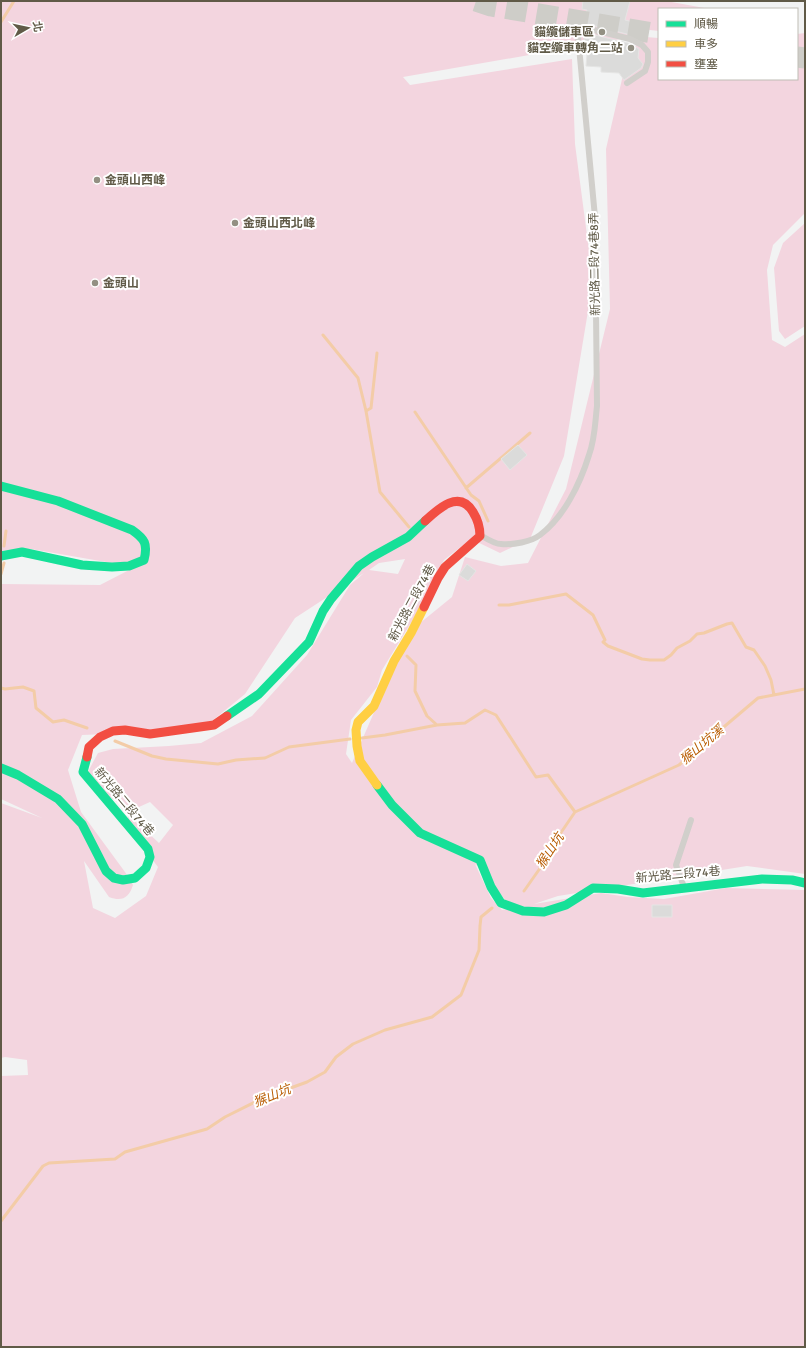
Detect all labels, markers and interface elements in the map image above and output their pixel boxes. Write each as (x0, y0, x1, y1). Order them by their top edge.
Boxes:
north arrow (8, 8, 48, 48)
legend (658, 8, 798, 80)
text: 順暢 (694, 17, 718, 32)
text: 北 (30, 20, 45, 33)
place label: 貓纜儲車區 (534, 25, 594, 40)
marker: 貓纜儲車區 (597, 27, 607, 37)
text: 車多 (694, 37, 718, 52)
place label: 貓空纜車轉角二站 (527, 41, 623, 56)
marker: 貓空纜車轉角二站 (626, 43, 636, 53)
text: 壅塞 (694, 57, 718, 72)
place label: 金頭山西峰 (105, 173, 165, 188)
marker: 金頭山西峰 (92, 175, 102, 185)
street label: 新光路二段74巷8弄 (587, 212, 603, 316)
place label: 金頭山西北峰 (243, 216, 315, 231)
marker: 金頭山西北峰 (230, 218, 240, 228)
place label: 金頭山 (103, 276, 139, 291)
marker: 金頭山 (90, 278, 100, 288)
street label: 新光路二段74巷 (385, 562, 439, 644)
water label: 猴山坑溪 (677, 721, 729, 768)
street label: 新光路二段74巷 (91, 765, 157, 839)
water label: 猴山坑 (533, 829, 568, 872)
street label: 新光路二段74巷 (635, 864, 721, 886)
water label: 猴山坑 (251, 1081, 295, 1111)

